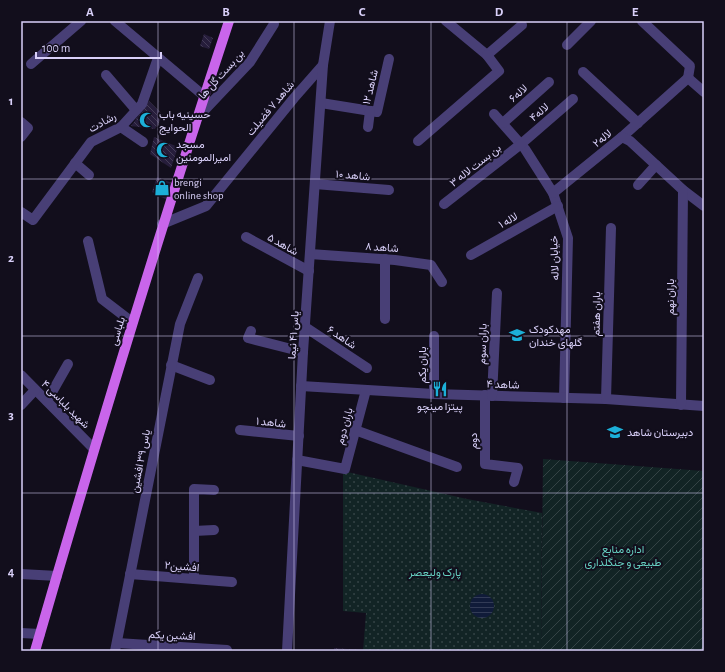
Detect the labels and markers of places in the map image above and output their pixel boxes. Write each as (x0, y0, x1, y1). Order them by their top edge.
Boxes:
place label: حسینیه باب الحوایج (159, 109, 211, 135)
mosque icon: حسینیه باب الحوایج (138, 111, 156, 129)
place label: مسجد امیرالمومنین (176, 139, 231, 164)
mosque icon: مسجد امیرالمومنین (155, 141, 173, 159)
place label: brengi online shop (174, 177, 224, 201)
shop icon: brengi online shop (153, 179, 171, 197)
place label: مهدکودک گلهای خندان (529, 324, 582, 349)
school or university icon: مهدکودک گلهای خندان (508, 326, 526, 344)
restaurant icon: پیتزا مینچو (431, 380, 449, 398)
place label: پیتزا مینچو (417, 401, 463, 414)
school or university icon: دبیرستان شاهد (606, 423, 624, 441)
place label: دبیرستان شاهد (627, 427, 693, 439)

